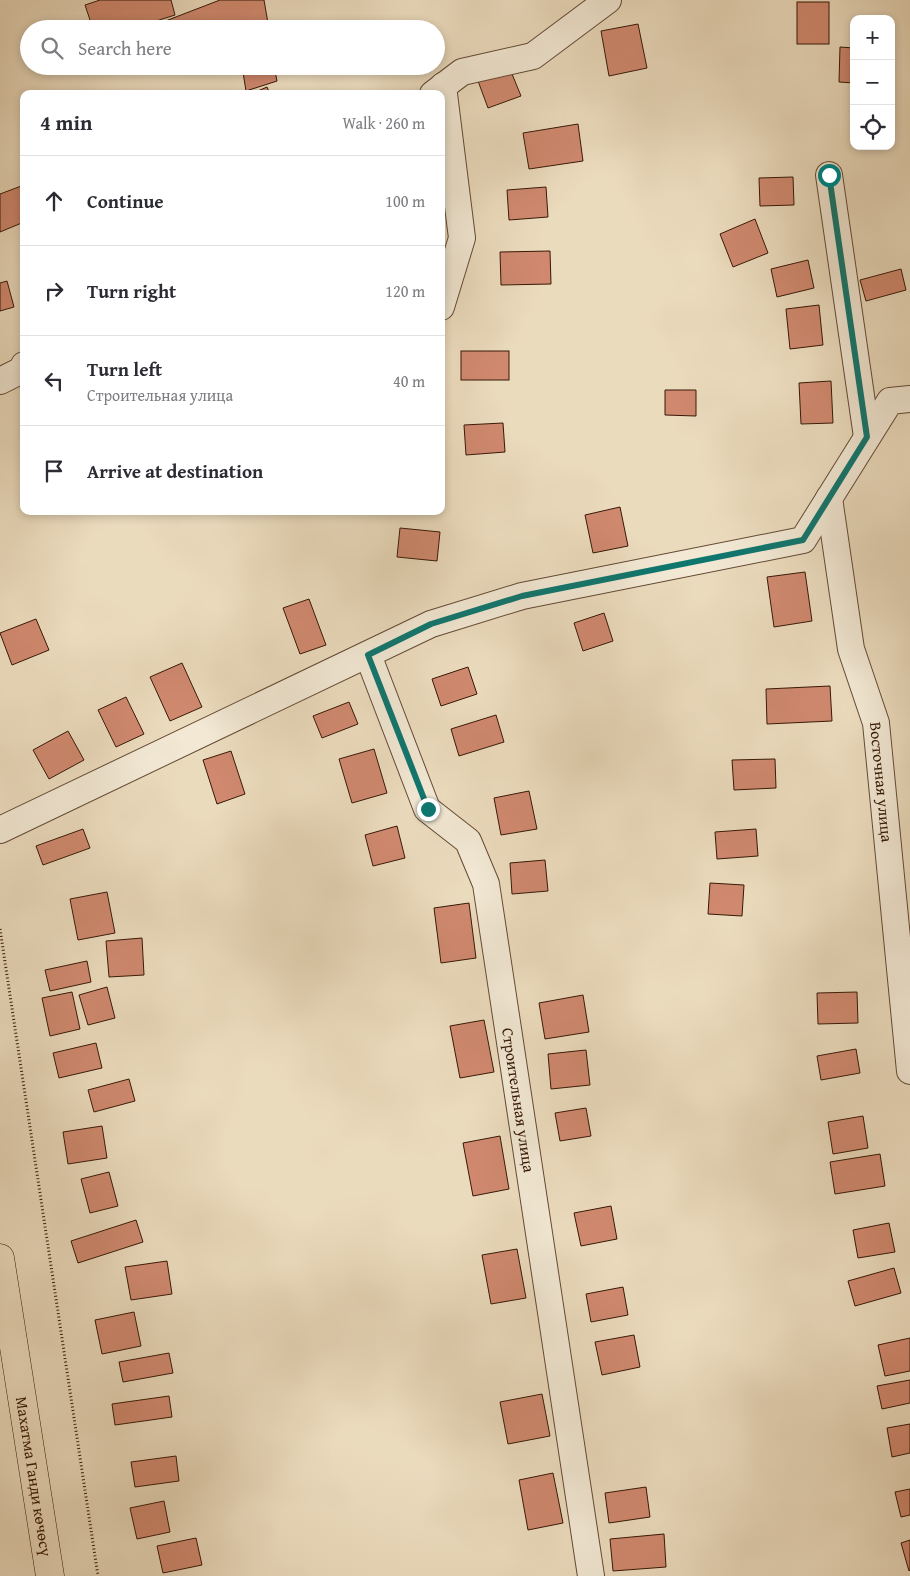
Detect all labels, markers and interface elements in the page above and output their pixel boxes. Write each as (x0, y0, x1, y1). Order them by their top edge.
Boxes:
map controls (850, 15, 895, 150)
button: + (850, 15, 895, 60)
search box (20, 20, 445, 75)
icon: search (38, 34, 66, 62)
text: Search here (78, 34, 172, 62)
button: − (850, 60, 895, 105)
button: locate (850, 105, 895, 150)
text: 4 min (40, 107, 92, 138)
text: Walk · 260 m (342, 111, 425, 135)
route start (818, 164, 841, 187)
icon: ahead (40, 187, 68, 215)
text: Continue (87, 187, 164, 215)
text: 100 m (385, 189, 425, 213)
icon: right (40, 277, 68, 305)
text: Turn right (87, 277, 176, 305)
text: 120 m (385, 279, 425, 303)
text: Turn left (87, 355, 162, 383)
icon: left (40, 367, 68, 395)
text: 40 m (393, 369, 425, 393)
text: Строительная улица (87, 383, 233, 407)
icon: arrive (40, 457, 68, 485)
text: Arrive at destination (87, 457, 263, 485)
street label: Восточная улица (864, 721, 900, 844)
route end (417, 798, 440, 821)
street label: Строительная улица (496, 1026, 542, 1174)
street label: Махатма Ганди көчөсү (10, 1395, 59, 1559)

